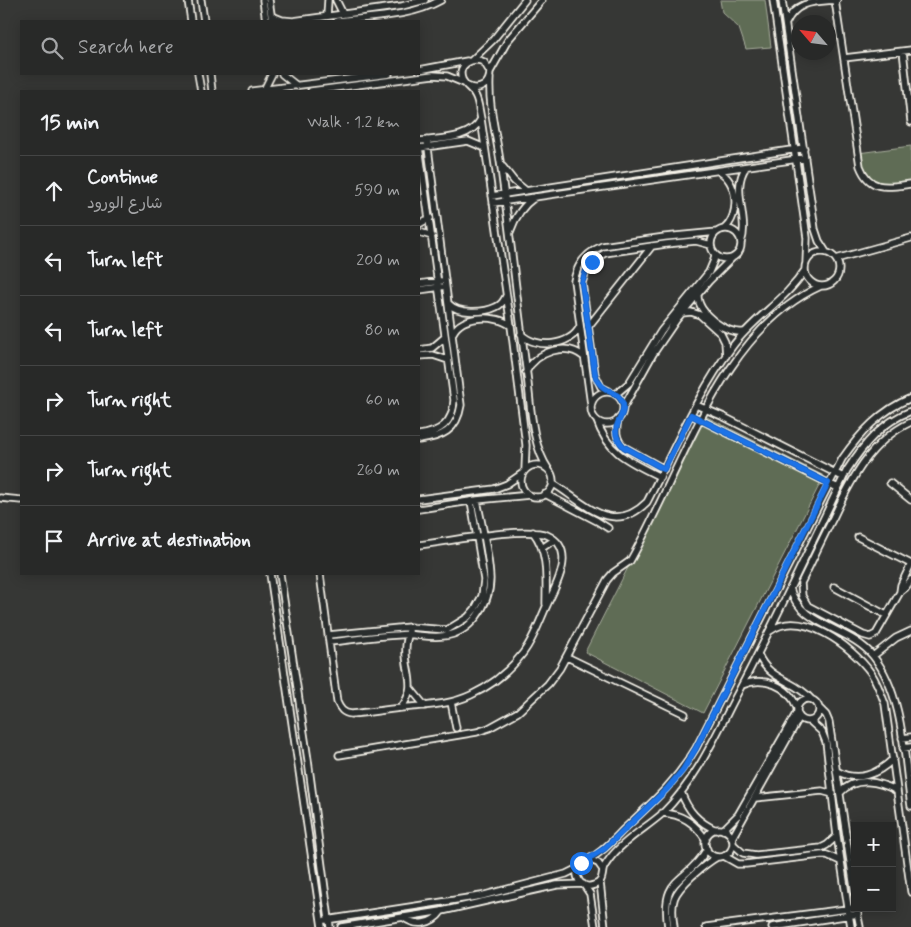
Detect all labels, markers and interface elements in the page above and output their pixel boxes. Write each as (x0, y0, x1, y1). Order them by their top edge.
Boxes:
north arrow (791, 15, 836, 60)
search box (20, 20, 420, 75)
icon: search (38, 34, 66, 62)
text: Search here (78, 35, 174, 60)
text: 15 min (40, 109, 100, 137)
text: Walk · 1.2 km (307, 112, 400, 133)
text: Continue (87, 165, 158, 190)
icon: ahead (40, 177, 68, 205)
text: 590 m (354, 180, 400, 201)
text: شارع الورود (87, 193, 163, 214)
icon: left (40, 247, 68, 275)
text: Turn left (87, 248, 163, 273)
text: 200 m (356, 250, 400, 271)
route end (581, 251, 604, 274)
icon: left (40, 317, 68, 345)
text: Turn left (87, 318, 163, 343)
text: 80 m (365, 320, 400, 341)
icon: right (40, 387, 68, 415)
text: Turn right (87, 388, 171, 413)
text: 60 m (366, 390, 400, 411)
icon: right (40, 457, 68, 485)
text: Turn right (87, 458, 171, 483)
text: 260 m (357, 460, 400, 481)
icon: arrive (40, 527, 68, 555)
text: Arrive at destination (87, 528, 251, 553)
map controls (851, 822, 896, 912)
button: + (851, 822, 896, 867)
route start (570, 852, 593, 875)
button: − (851, 867, 896, 912)

